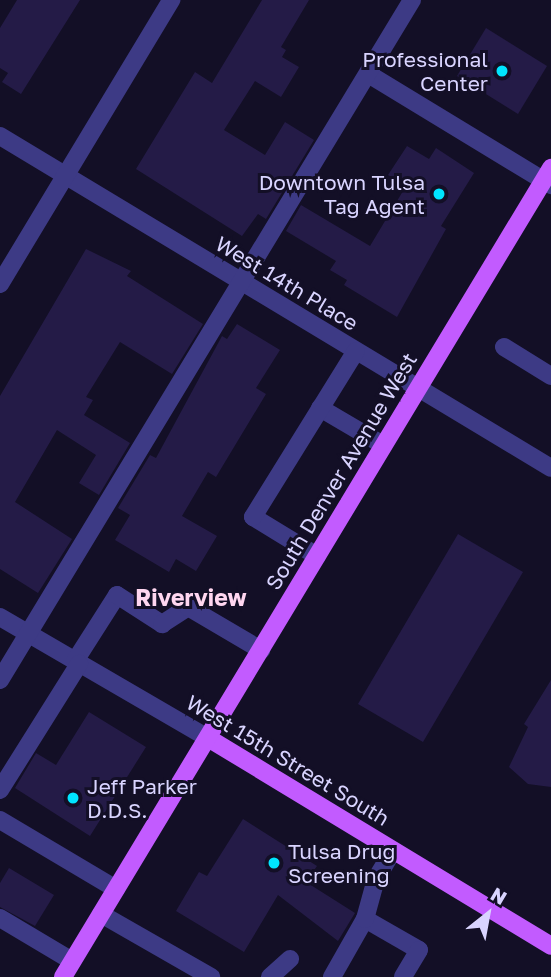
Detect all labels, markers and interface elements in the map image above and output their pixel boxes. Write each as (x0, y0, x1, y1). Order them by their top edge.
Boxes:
place label: Professional Center (362, 46, 488, 96)
marker: Professional Center (494, 63, 510, 79)
place label: Downtown Tulsa Tag Agent (259, 169, 425, 219)
marker: Downtown Tulsa Tag Agent (431, 186, 447, 202)
street label: West 14th Place (211, 231, 363, 335)
street label: South Denver Avenue West (260, 348, 422, 594)
district label: Riverview (135, 583, 247, 611)
street label: West 15th Street South (182, 689, 394, 831)
place label: Jeff Parker D.D.S. (87, 773, 197, 823)
marker: Jeff Parker D.D.S. (65, 790, 81, 806)
place label: Tulsa Drug Screening (288, 838, 395, 888)
marker: Tulsa Drug Screening (266, 855, 282, 871)
north arrow (453, 879, 523, 949)
text: N (487, 882, 511, 909)

